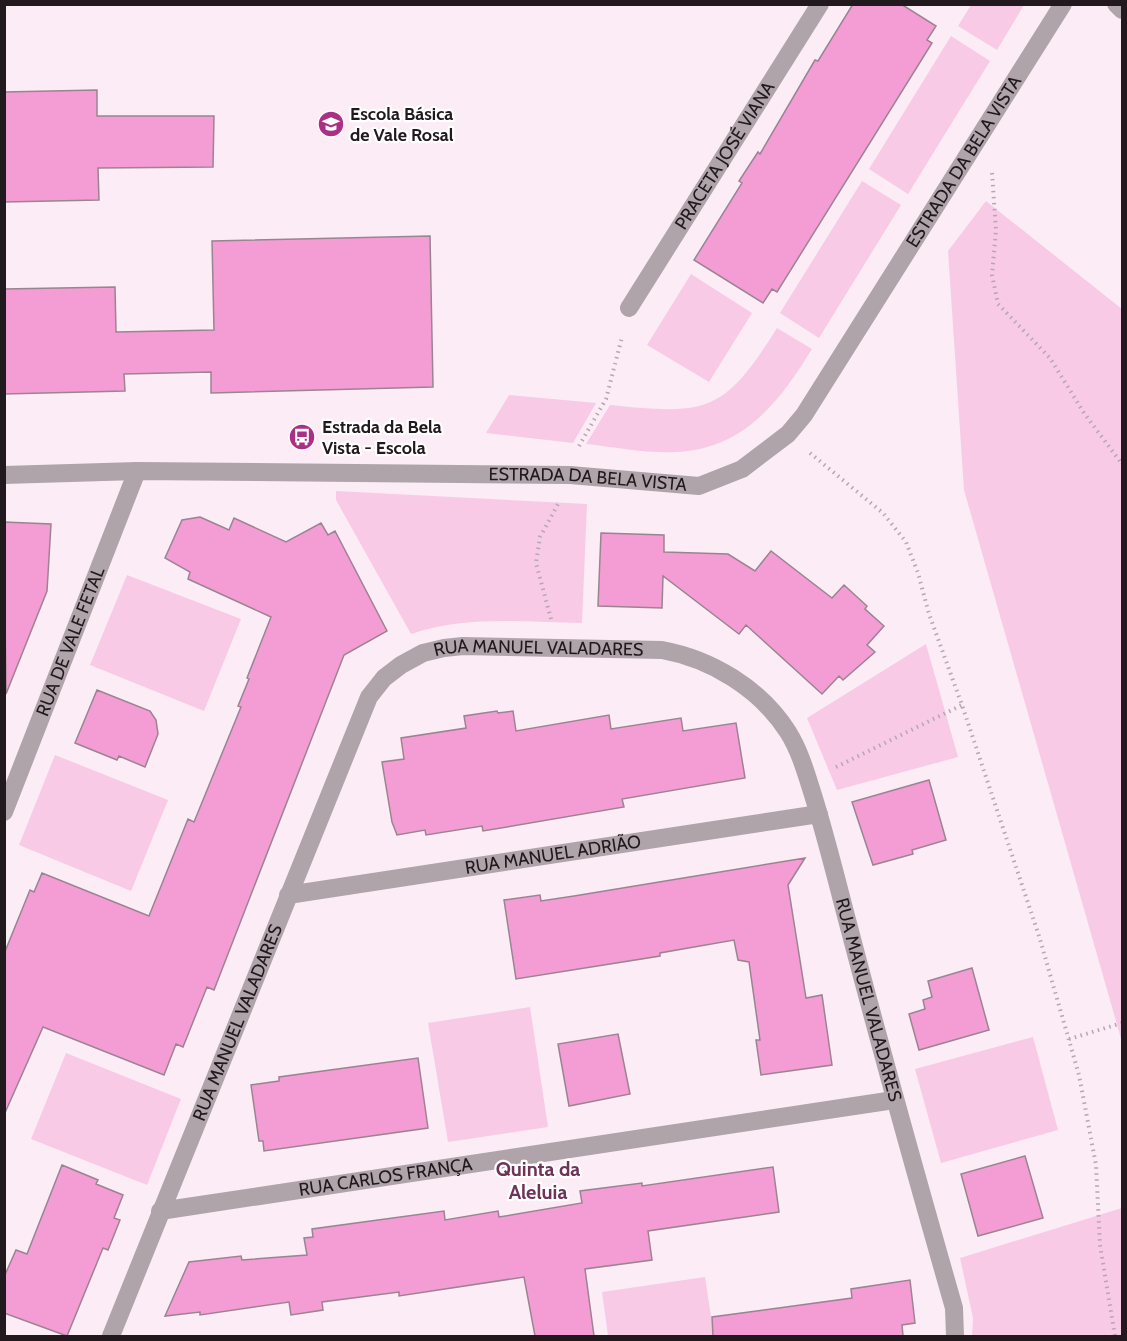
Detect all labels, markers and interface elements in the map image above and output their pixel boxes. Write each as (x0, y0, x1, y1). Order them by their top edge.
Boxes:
street label: ESTRADA DA BELA VISTA (901, 72, 1026, 252)
street label: PRACETA JOSÉ VIANA (670, 78, 779, 234)
place label: Escola Básica de Vale Rosal (350, 103, 454, 146)
school or university icon: Escola Básica de Vale Rosal (316, 109, 346, 139)
place label: Estrada da Bela Vista - Escola (322, 416, 442, 459)
bus stop icon: Estrada da Bela Vista - Escola (287, 422, 317, 452)
street label: ESTRADA DA BELA VISTA (488, 463, 688, 496)
street label: RUA DE VALE FETAL (31, 564, 110, 719)
street label: RUA MANUEL VALADARES (431, 635, 644, 661)
street label: RUA MANUEL ADRIÃO (463, 830, 643, 879)
street label: RUA MANUEL VALADARES (831, 896, 906, 1104)
street label: RUA MANUEL VALADARES (188, 921, 287, 1124)
street label: RUA CARLOS FRANÇA (297, 1153, 474, 1201)
district label: Quinta da Aleluia (496, 1157, 580, 1204)

